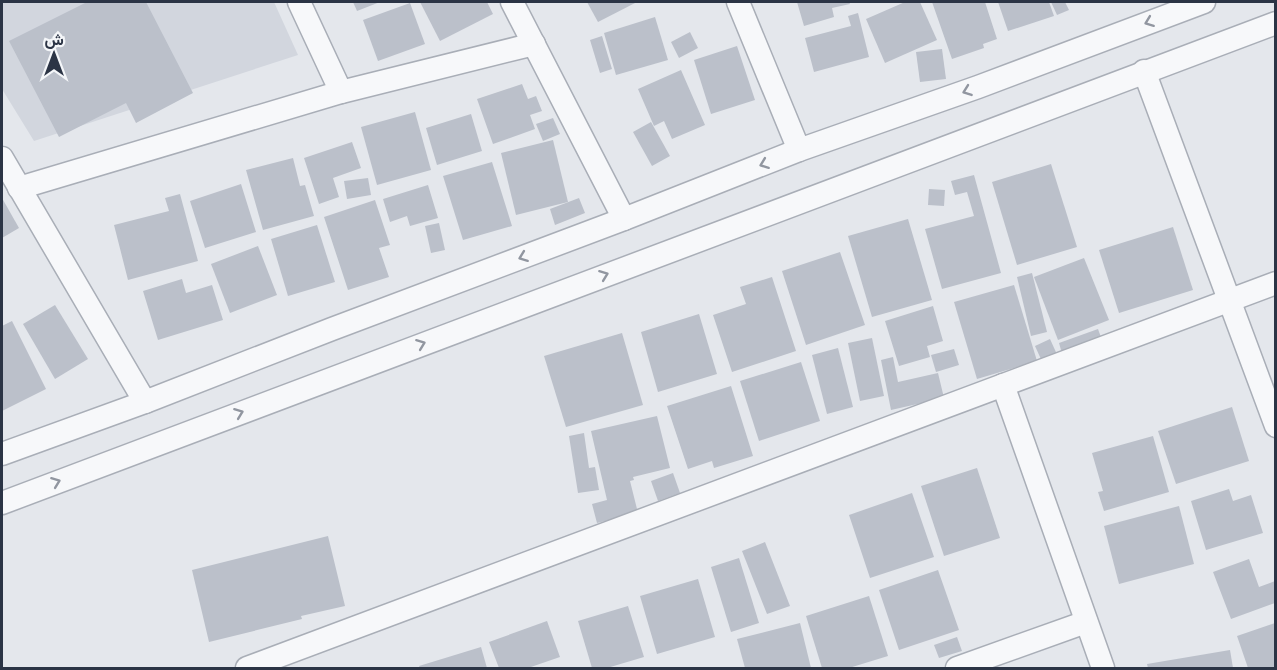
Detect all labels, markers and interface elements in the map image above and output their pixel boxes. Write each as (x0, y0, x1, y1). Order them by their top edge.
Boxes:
one-way arrow (1144, 15, 1155, 27)
north arrow (24, 24, 84, 84)
text: ش (44, 29, 64, 49)
one-way arrow (962, 83, 973, 96)
one-way arrow (759, 157, 770, 169)
one-way arrow (518, 250, 529, 262)
one-way arrow (598, 270, 608, 283)
one-way arrow (415, 339, 426, 352)
one-way arrow (233, 408, 243, 421)
one-way arrow (50, 477, 61, 489)

